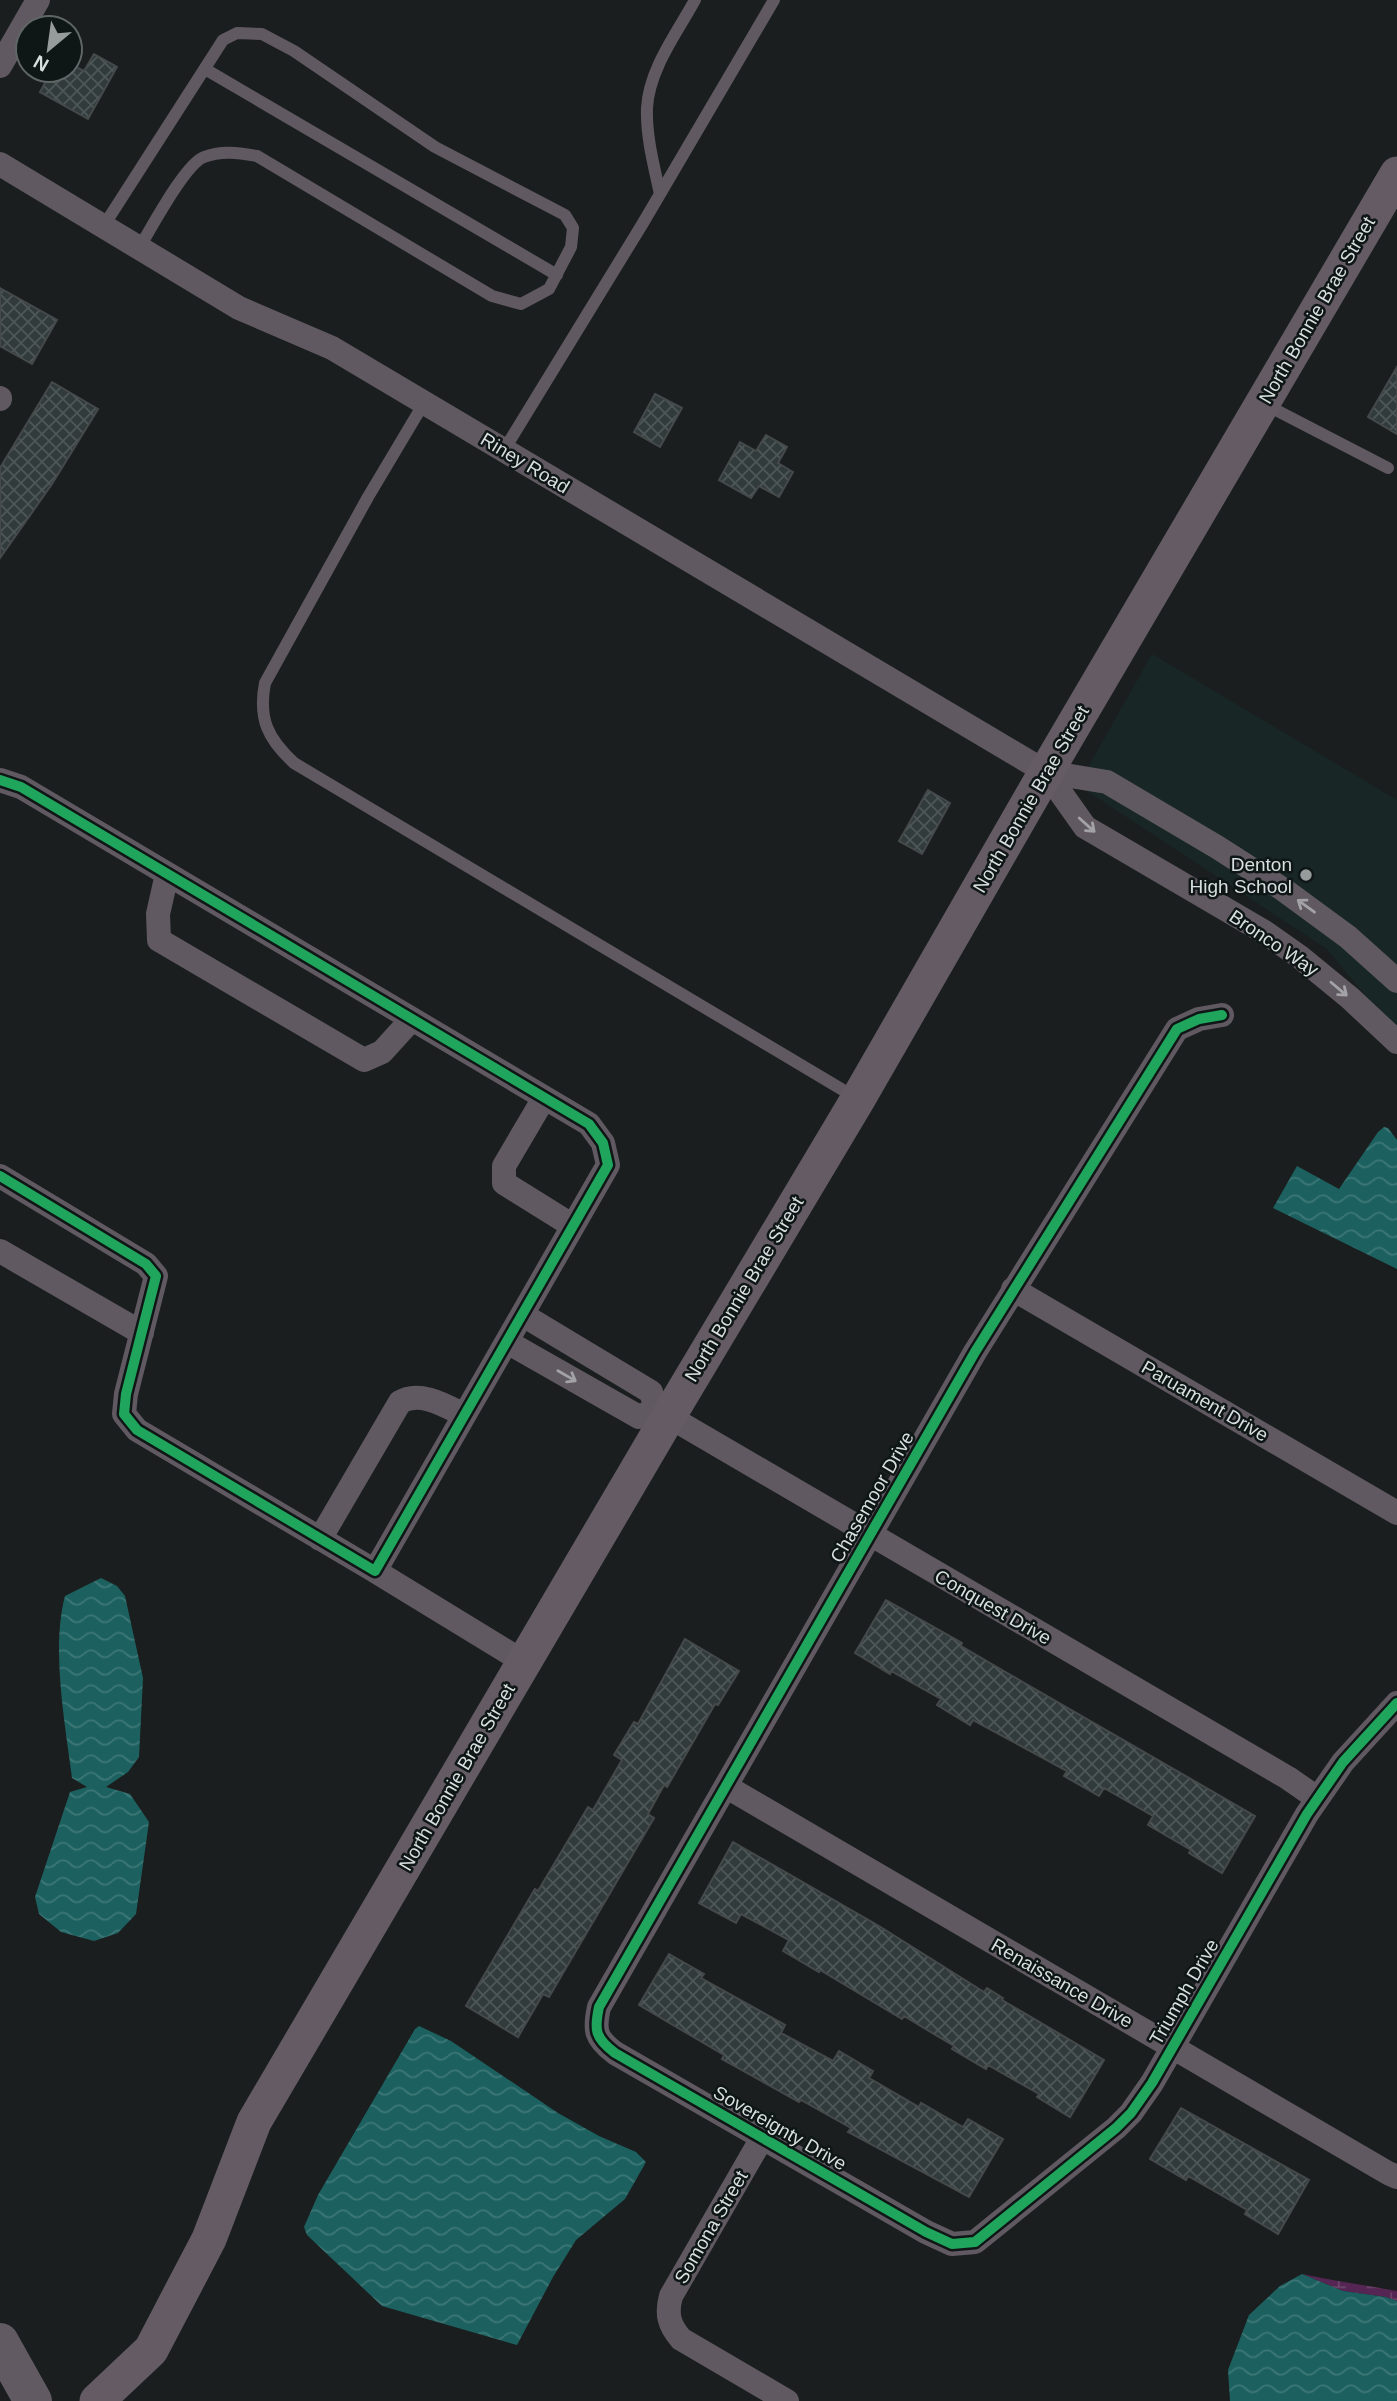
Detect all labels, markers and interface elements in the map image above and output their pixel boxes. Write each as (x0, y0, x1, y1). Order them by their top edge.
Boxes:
north arrow (14, 14, 84, 84)
text: N (30, 51, 52, 76)
street label: North Bonnie Brae Street (1255, 212, 1380, 407)
street label: Riney Road (477, 428, 573, 498)
street label: North Bonnie Brae Street (969, 701, 1094, 896)
one-way arrow (1078, 817, 1096, 833)
place label: Denton High School (1190, 854, 1292, 897)
marker: Denton High School (1298, 867, 1314, 883)
one-way arrow (1297, 899, 1316, 914)
street label: Bronco Way (1226, 906, 1323, 981)
one-way arrow (1329, 981, 1347, 997)
street label: North Bonnie Brae Street (680, 1192, 808, 1385)
street label: Paruament Drive (1138, 1356, 1272, 1446)
one-way arrow (556, 1369, 576, 1383)
street label: Chasemoor Drive (826, 1428, 918, 1566)
street label: Conquest Drive (931, 1565, 1055, 1649)
street label: North Bonnie Brae Street (395, 1679, 520, 1874)
street label: Renaissance Drive (988, 1934, 1136, 2032)
street label: Triumph Drive (1145, 1935, 1223, 2049)
street label: Sovereignty Drive (710, 2081, 850, 2175)
street label: Somona Street (670, 2166, 752, 2287)

